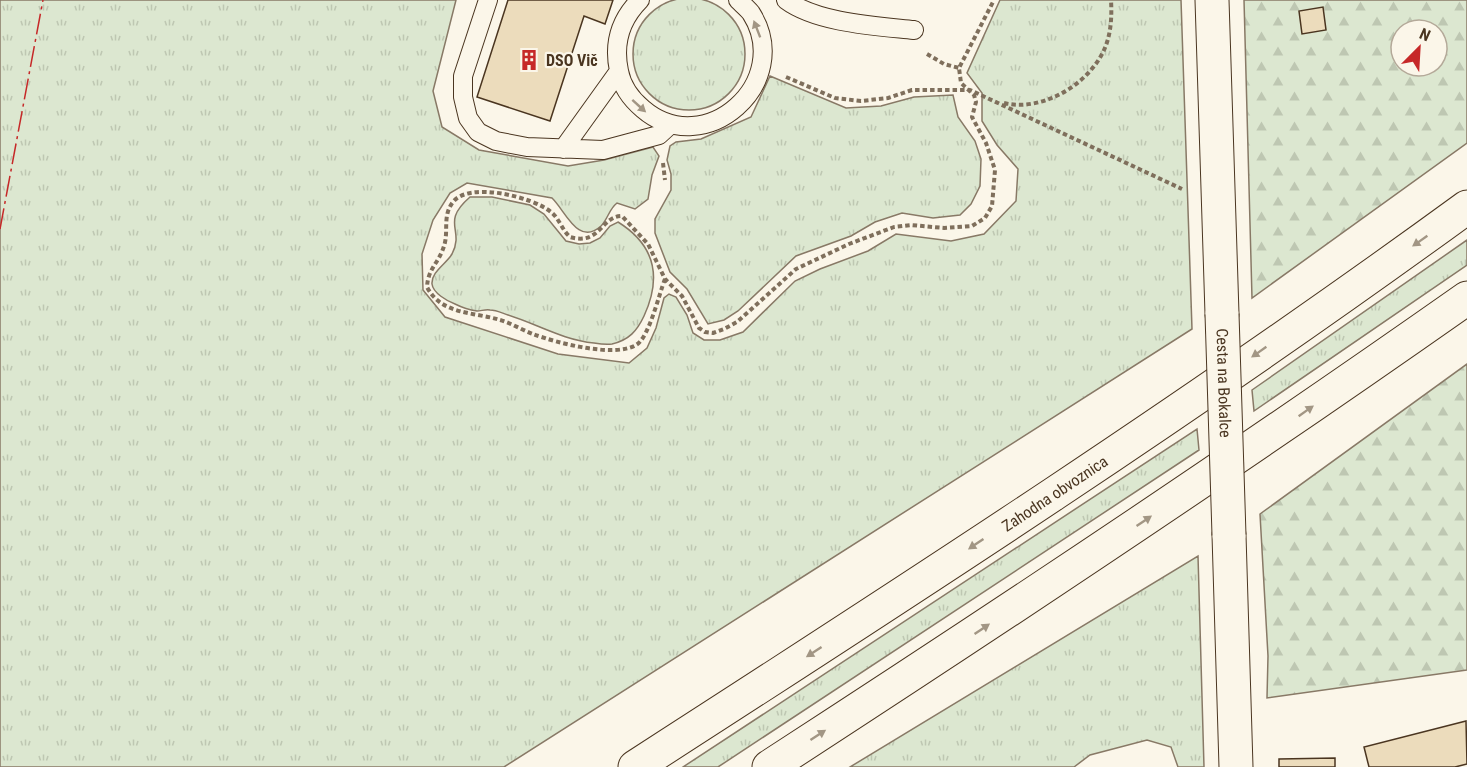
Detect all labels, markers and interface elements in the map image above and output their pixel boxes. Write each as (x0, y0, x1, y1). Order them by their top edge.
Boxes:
north arrow (1389, 18, 1449, 78)
one-way arrow (752, 20, 761, 38)
text: N (1417, 24, 1433, 45)
building icon: DSO Vič (517, 48, 541, 72)
place label: DSO Vič (546, 51, 598, 70)
one-way arrow (632, 99, 647, 113)
one-way arrow (1412, 235, 1428, 247)
street label: Cesta na Bokalce (1212, 328, 1235, 438)
one-way arrow (1252, 346, 1268, 358)
one-way arrow (1297, 405, 1313, 417)
street label: Zahodna obvoznica (999, 452, 1111, 536)
one-way arrow (1136, 515, 1152, 527)
one-way arrow (969, 538, 985, 550)
one-way arrow (974, 623, 990, 634)
one-way arrow (806, 646, 822, 657)
one-way arrow (810, 729, 826, 741)

